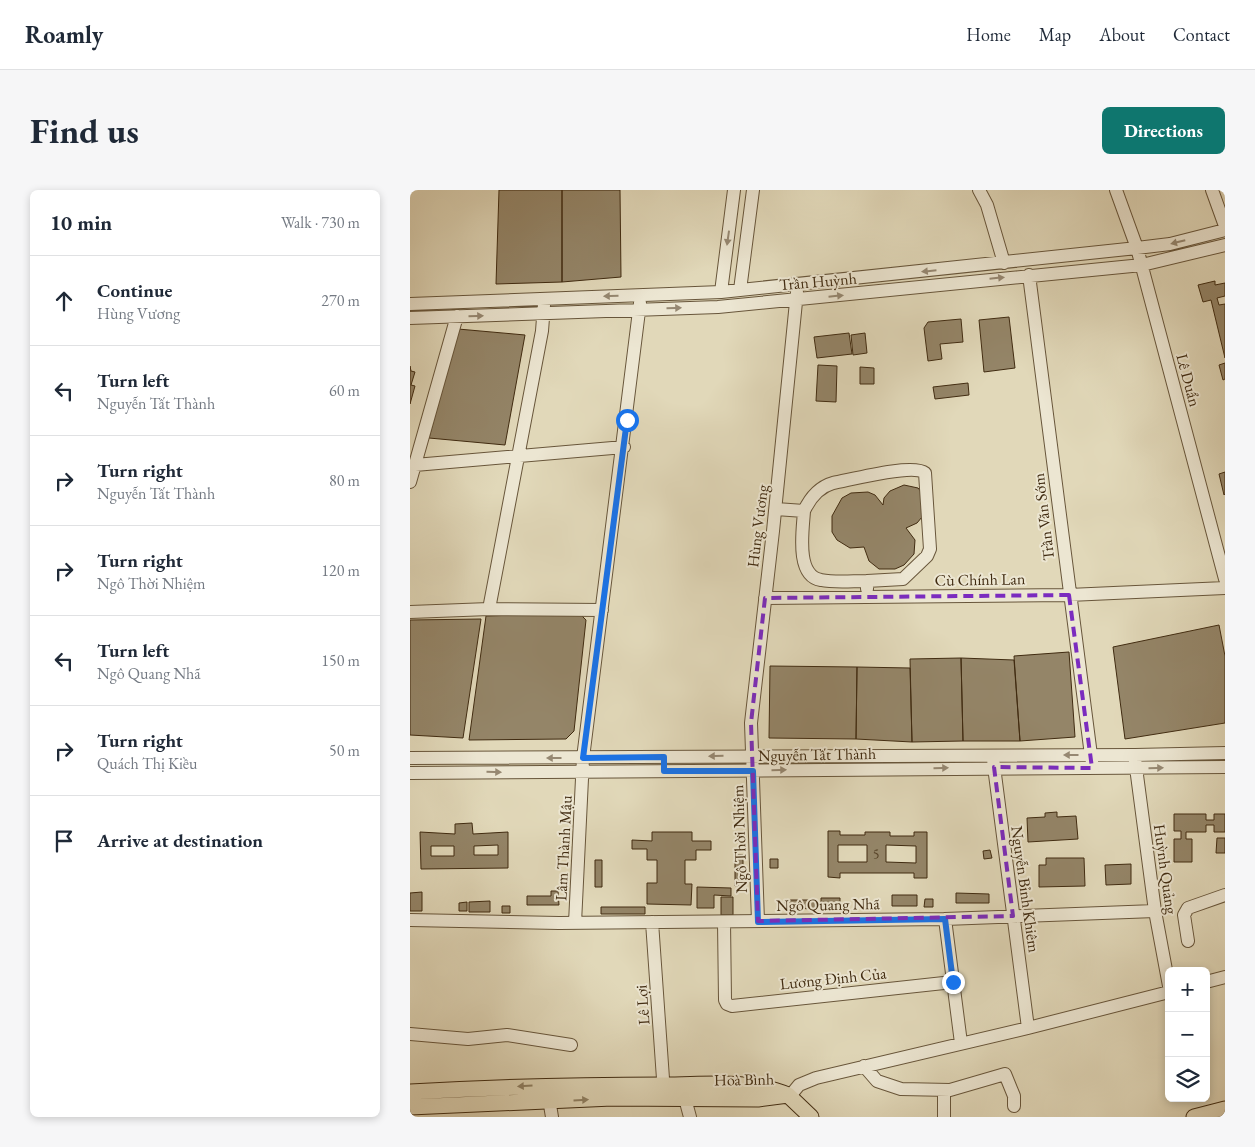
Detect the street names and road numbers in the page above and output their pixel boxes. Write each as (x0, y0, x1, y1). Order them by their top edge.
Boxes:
street label: Trần Huỳnh (778, 268, 858, 295)
street label: Lê Duẩn (1171, 351, 1206, 410)
street label: Trần Văn Sớm (1028, 472, 1059, 562)
street label: Hùng Vương (742, 482, 773, 569)
street label: Cù Chính Lan (935, 568, 1026, 591)
street label: Nguyễn Tất Thành (758, 743, 876, 766)
street label: Ngô Thời Nhiệm (727, 784, 752, 894)
street label: Lâm Thành Mậu (550, 794, 577, 901)
street label: Huỳnh Quảng (1149, 823, 1182, 916)
street label: Nguyễn Bỉnh Khiêm (1006, 824, 1045, 954)
street label: Ngô Quang Nhã (776, 893, 881, 916)
street label: Lương Định Của (779, 962, 888, 995)
street label: Lê Lợi (631, 984, 654, 1026)
street label: Hoà Bình (714, 1068, 774, 1091)

